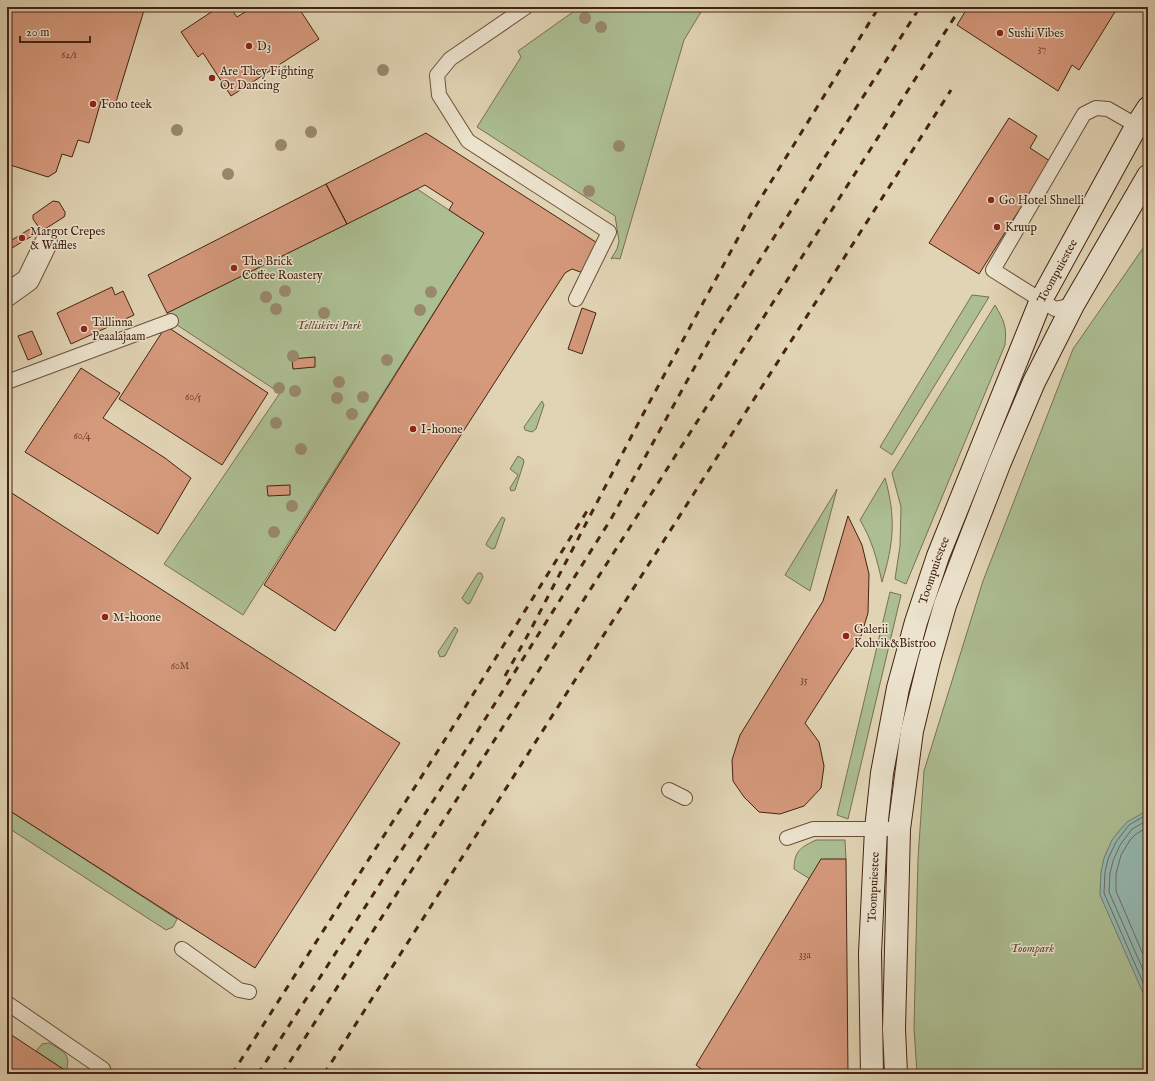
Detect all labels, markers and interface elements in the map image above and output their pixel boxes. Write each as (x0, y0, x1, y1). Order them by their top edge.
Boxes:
scale bar (20, 18, 90, 44)
text: 20 m (26, 25, 49, 40)
place label: Sushi Vibes (1008, 26, 1064, 41)
marker: Sushi Vibes (995, 28, 1005, 38)
place label: D3 (257, 39, 271, 54)
marker: D3 (244, 41, 254, 51)
house number: 37 (1038, 43, 1047, 56)
house number: 62/1 (61, 49, 77, 62)
place label: Are They Fighting Or Dancing (219, 64, 314, 93)
marker: Are They Fighting Or Dancing (207, 73, 217, 83)
place label: Fono teek (101, 97, 153, 112)
marker: Fono teek (88, 99, 98, 109)
place label: Go Hotel Shnelli (999, 193, 1084, 208)
marker: Go Hotel Shnelli (986, 195, 996, 205)
place label: Kruup (1005, 220, 1038, 236)
marker: Kruup (992, 222, 1002, 232)
place label: Margot Crepes & Waffles (30, 224, 105, 253)
marker: Margot Crepes & Waffles (17, 233, 27, 243)
street label: Toompuiestee (1034, 236, 1081, 306)
place label: The Brick Coffee Roastery (242, 254, 323, 283)
marker: The Brick Coffee Roastery (229, 263, 239, 273)
place label: Tallinna Peaalajaam (92, 315, 146, 344)
park label: Telliskivi Park (296, 318, 362, 333)
marker: Tallinna Peaalajaam (79, 324, 89, 334)
house number: 60/5 (185, 391, 201, 404)
place label: I-hoone (421, 422, 463, 437)
marker: I-hoone (408, 424, 418, 434)
house number: 60/4 (73, 430, 91, 443)
street label: Toompuiestee (915, 534, 953, 606)
place label: M-hoone (113, 610, 161, 625)
marker: M-hoone (100, 612, 110, 622)
place label: Galerii Kohvik&Bistroo (854, 622, 937, 651)
marker: Galerii Kohvik&Bistroo (841, 631, 851, 641)
house number: 60M (171, 660, 190, 673)
house number: 35 (800, 674, 808, 687)
street label: Toompuiestee (864, 851, 883, 923)
park label: Toompark (1010, 941, 1054, 956)
house number: 33a (799, 949, 812, 962)

